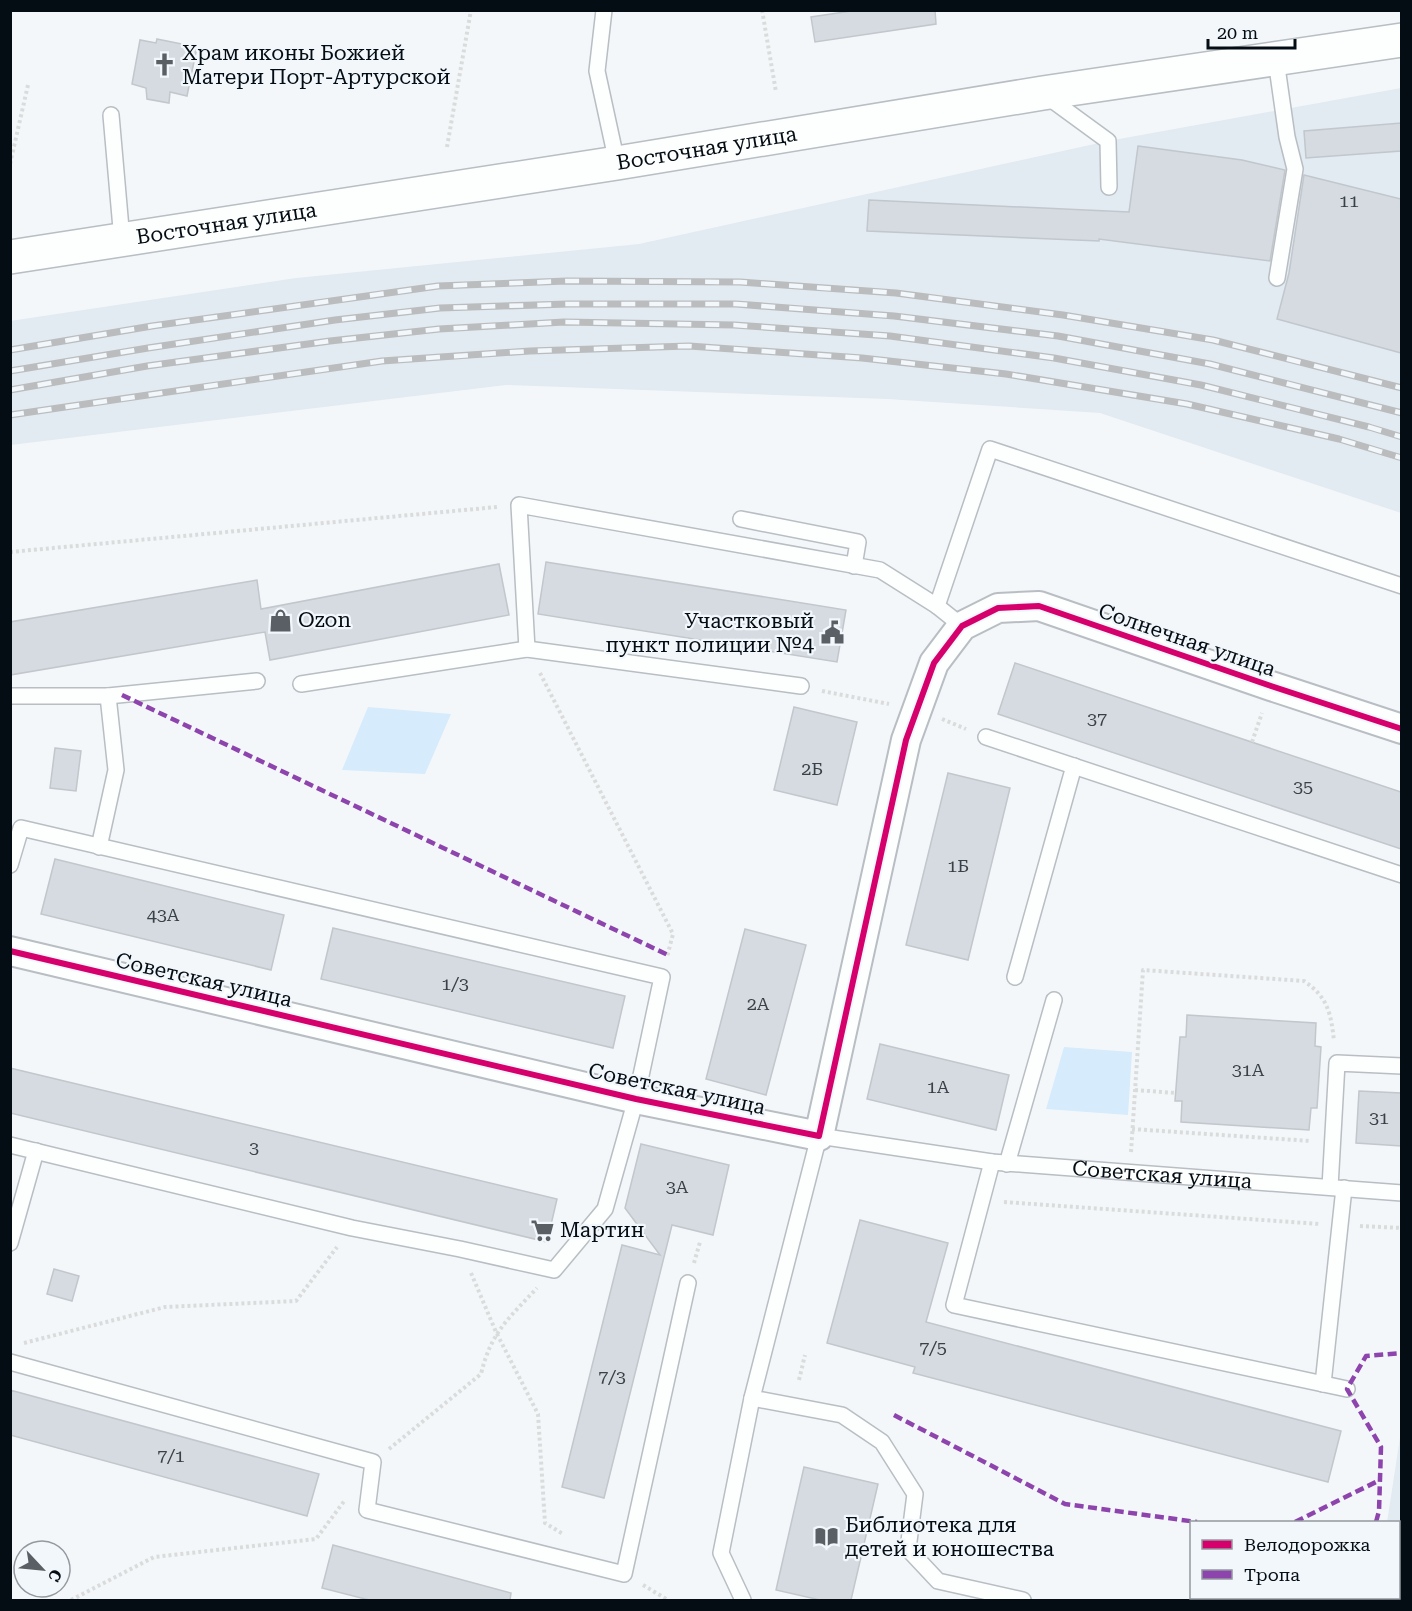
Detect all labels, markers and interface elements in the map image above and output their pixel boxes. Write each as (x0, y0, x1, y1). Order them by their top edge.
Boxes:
scale bar (1208, 12, 1295, 50)
text: 20 m (1217, 22, 1258, 43)
place label: Храм иконы Божией Матери Порт-Артурской (182, 41, 451, 89)
church icon: Храм иконы Божией Матери Порт-Артурской (151, 52, 177, 78)
street label: Восточная улица (615, 122, 799, 175)
house number: 11 (1339, 190, 1359, 211)
street label: Восточная улица (134, 198, 319, 249)
street label: Солнечная улица (1095, 598, 1279, 682)
shop icon: Ozon (267, 607, 293, 633)
place label: Ozon (298, 608, 351, 632)
place label: Участковый пункт полиции №4 (605, 609, 814, 657)
public building icon: Участковый пункт полиции №4 (819, 620, 845, 646)
house number: 37 (1087, 708, 1107, 729)
house number: 2Б (801, 758, 823, 779)
house number: 35 (1293, 776, 1313, 797)
house number: 1Б (947, 855, 969, 876)
house number: 43А (147, 904, 180, 925)
street label: Советская улица (113, 948, 295, 1012)
house number: 1/3 (441, 973, 469, 994)
house number: 2А (747, 993, 770, 1014)
street label: Советская улица (586, 1059, 768, 1120)
house number: 31А (1232, 1059, 1265, 1080)
house number: 1А (927, 1076, 950, 1097)
house number: 31 (1369, 1107, 1389, 1128)
house number: 3 (249, 1137, 259, 1158)
street label: Советская улица (1071, 1156, 1254, 1194)
house number: 3А (666, 1176, 689, 1197)
supermarket icon: Мартин (529, 1217, 555, 1243)
place label: Мартин (560, 1218, 644, 1242)
house number: 7/5 (919, 1337, 947, 1358)
house number: 7/3 (598, 1366, 626, 1387)
house number: 7/1 (157, 1445, 185, 1466)
place label: Библиотека для детей и юношества (845, 1513, 1055, 1561)
legend (1190, 1521, 1400, 1599)
library icon: Библиотека для детей и юношества (814, 1524, 840, 1550)
text: Велодорожка (1244, 1534, 1370, 1555)
north arrow (12, 1539, 72, 1599)
text: Тропа (1244, 1564, 1300, 1585)
text: С (44, 1566, 66, 1585)

